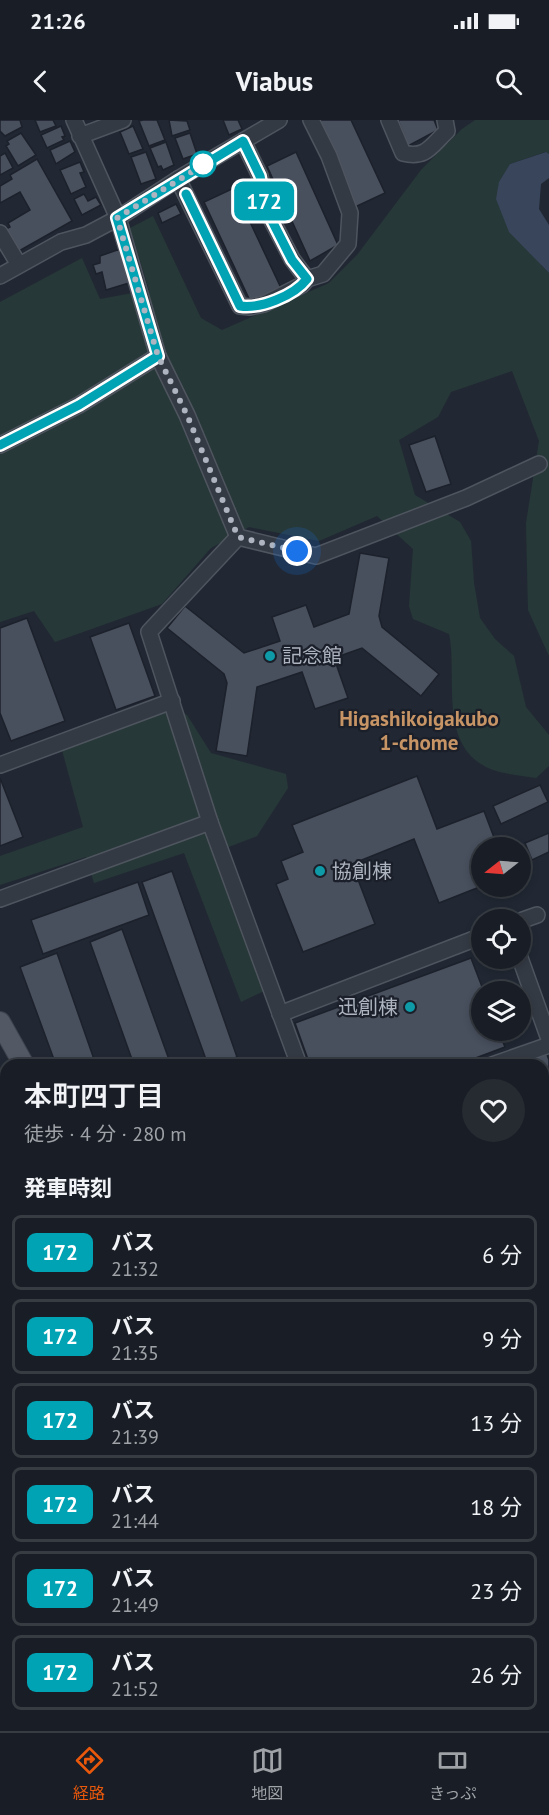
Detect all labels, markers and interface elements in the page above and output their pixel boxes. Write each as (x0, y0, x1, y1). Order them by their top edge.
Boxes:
text: 21:26 (30, 7, 86, 35)
text: Viabus (236, 64, 313, 98)
icon: back (24, 65, 57, 98)
icon: search (492, 65, 525, 98)
unlabelled marker (190, 151, 216, 177)
line badge: 172 (230, 182, 298, 220)
text: 172 (246, 188, 282, 215)
your location (282, 536, 312, 566)
place label: 記念館 (282, 643, 342, 669)
marker: 記念館 (263, 649, 277, 663)
district label: Higashikoigakubo 1-chome (339, 705, 499, 756)
north arrow (471, 837, 531, 897)
map controls (471, 837, 531, 1041)
place label: 協創棟 (332, 858, 392, 884)
marker: 協創棟 (313, 864, 327, 878)
button: locate (471, 909, 531, 969)
button: layers (471, 981, 531, 1041)
place label: 迅創棟 (338, 994, 398, 1020)
marker: 迅創棟 (403, 1000, 417, 1014)
text: 本町四丁目 (24, 1077, 164, 1114)
button: heart (462, 1079, 525, 1142)
text: 徒歩 · 4 分 · 280 m (24, 1121, 187, 1147)
text: 発車時刻 (24, 1174, 112, 1202)
text: バス (111, 1228, 155, 1256)
text: 172 (42, 1239, 78, 1266)
text: 6 分 (482, 1241, 522, 1269)
text: 21:32 (111, 1256, 159, 1282)
text: バス (111, 1312, 155, 1340)
text: 172 (42, 1323, 78, 1350)
text: 9 分 (482, 1325, 522, 1353)
text: 21:35 (111, 1340, 159, 1366)
text: バス (111, 1396, 155, 1424)
text: 172 (42, 1407, 78, 1434)
text: 13 分 (470, 1409, 522, 1437)
text: 21:39 (111, 1424, 159, 1450)
text: バス (111, 1480, 155, 1508)
text: 172 (42, 1491, 78, 1518)
text: 18 分 (470, 1493, 522, 1521)
text: 21:44 (111, 1508, 159, 1534)
text: バス (111, 1564, 155, 1592)
text: 172 (42, 1575, 78, 1602)
text: 23 分 (470, 1577, 522, 1605)
text: 21:49 (111, 1592, 159, 1618)
text: バス (111, 1648, 155, 1676)
text: 172 (42, 1659, 78, 1686)
text: 26 分 (470, 1661, 522, 1689)
text: 21:52 (111, 1676, 159, 1702)
tab: 経路 (73, 1744, 106, 1804)
tab: 地図 (251, 1744, 284, 1804)
tab: きっぷ (429, 1744, 476, 1804)

